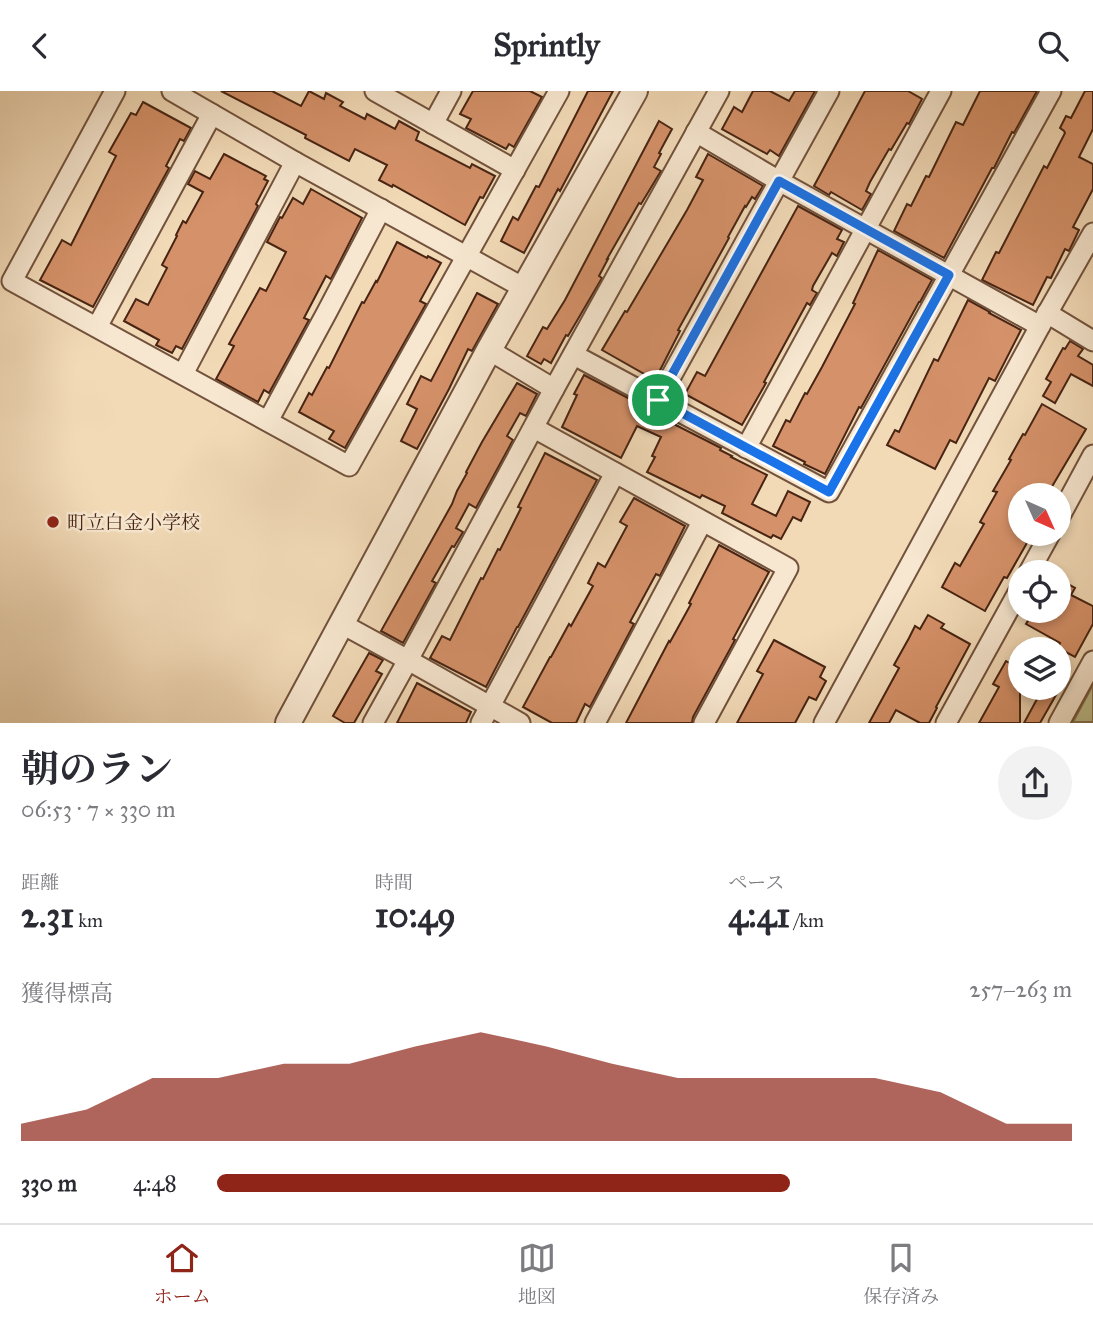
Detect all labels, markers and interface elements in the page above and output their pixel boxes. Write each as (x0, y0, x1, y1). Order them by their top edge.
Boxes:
text: Sprintly (493, 26, 600, 65)
icon: back (21, 27, 59, 65)
icon: search (1034, 27, 1072, 65)
pin (628, 370, 688, 430)
icon: arrive (639, 381, 677, 419)
north arrow (1008, 483, 1071, 546)
map controls (1008, 483, 1071, 700)
place label: 町立白金小学校 (67, 511, 200, 534)
marker: 町立白金小学校 (45, 514, 61, 530)
button: locate (1008, 560, 1071, 623)
button: layers (1008, 637, 1071, 700)
text: 朝のラン (21, 746, 173, 792)
button: share (998, 746, 1072, 820)
text: 06:53 · 7 × 330 m (21, 795, 176, 823)
text: 距離 (21, 871, 59, 894)
text: 時間 (375, 871, 413, 894)
text: ペース (728, 871, 784, 894)
text: 2.31 (21, 894, 74, 937)
text: 10:49 (375, 894, 456, 937)
text: 4:41 (728, 894, 790, 937)
text: km (74, 909, 103, 932)
text: /km (790, 909, 824, 932)
text: 257–263 m (969, 975, 1072, 1003)
text: 獲得標高 (21, 979, 113, 1007)
text: 330 m (21, 1169, 77, 1197)
text: 4:48 (133, 1169, 177, 1197)
tab: ホーム (154, 1239, 211, 1308)
tab: 地図 (518, 1239, 556, 1308)
tab: 保存済み (863, 1239, 939, 1308)

